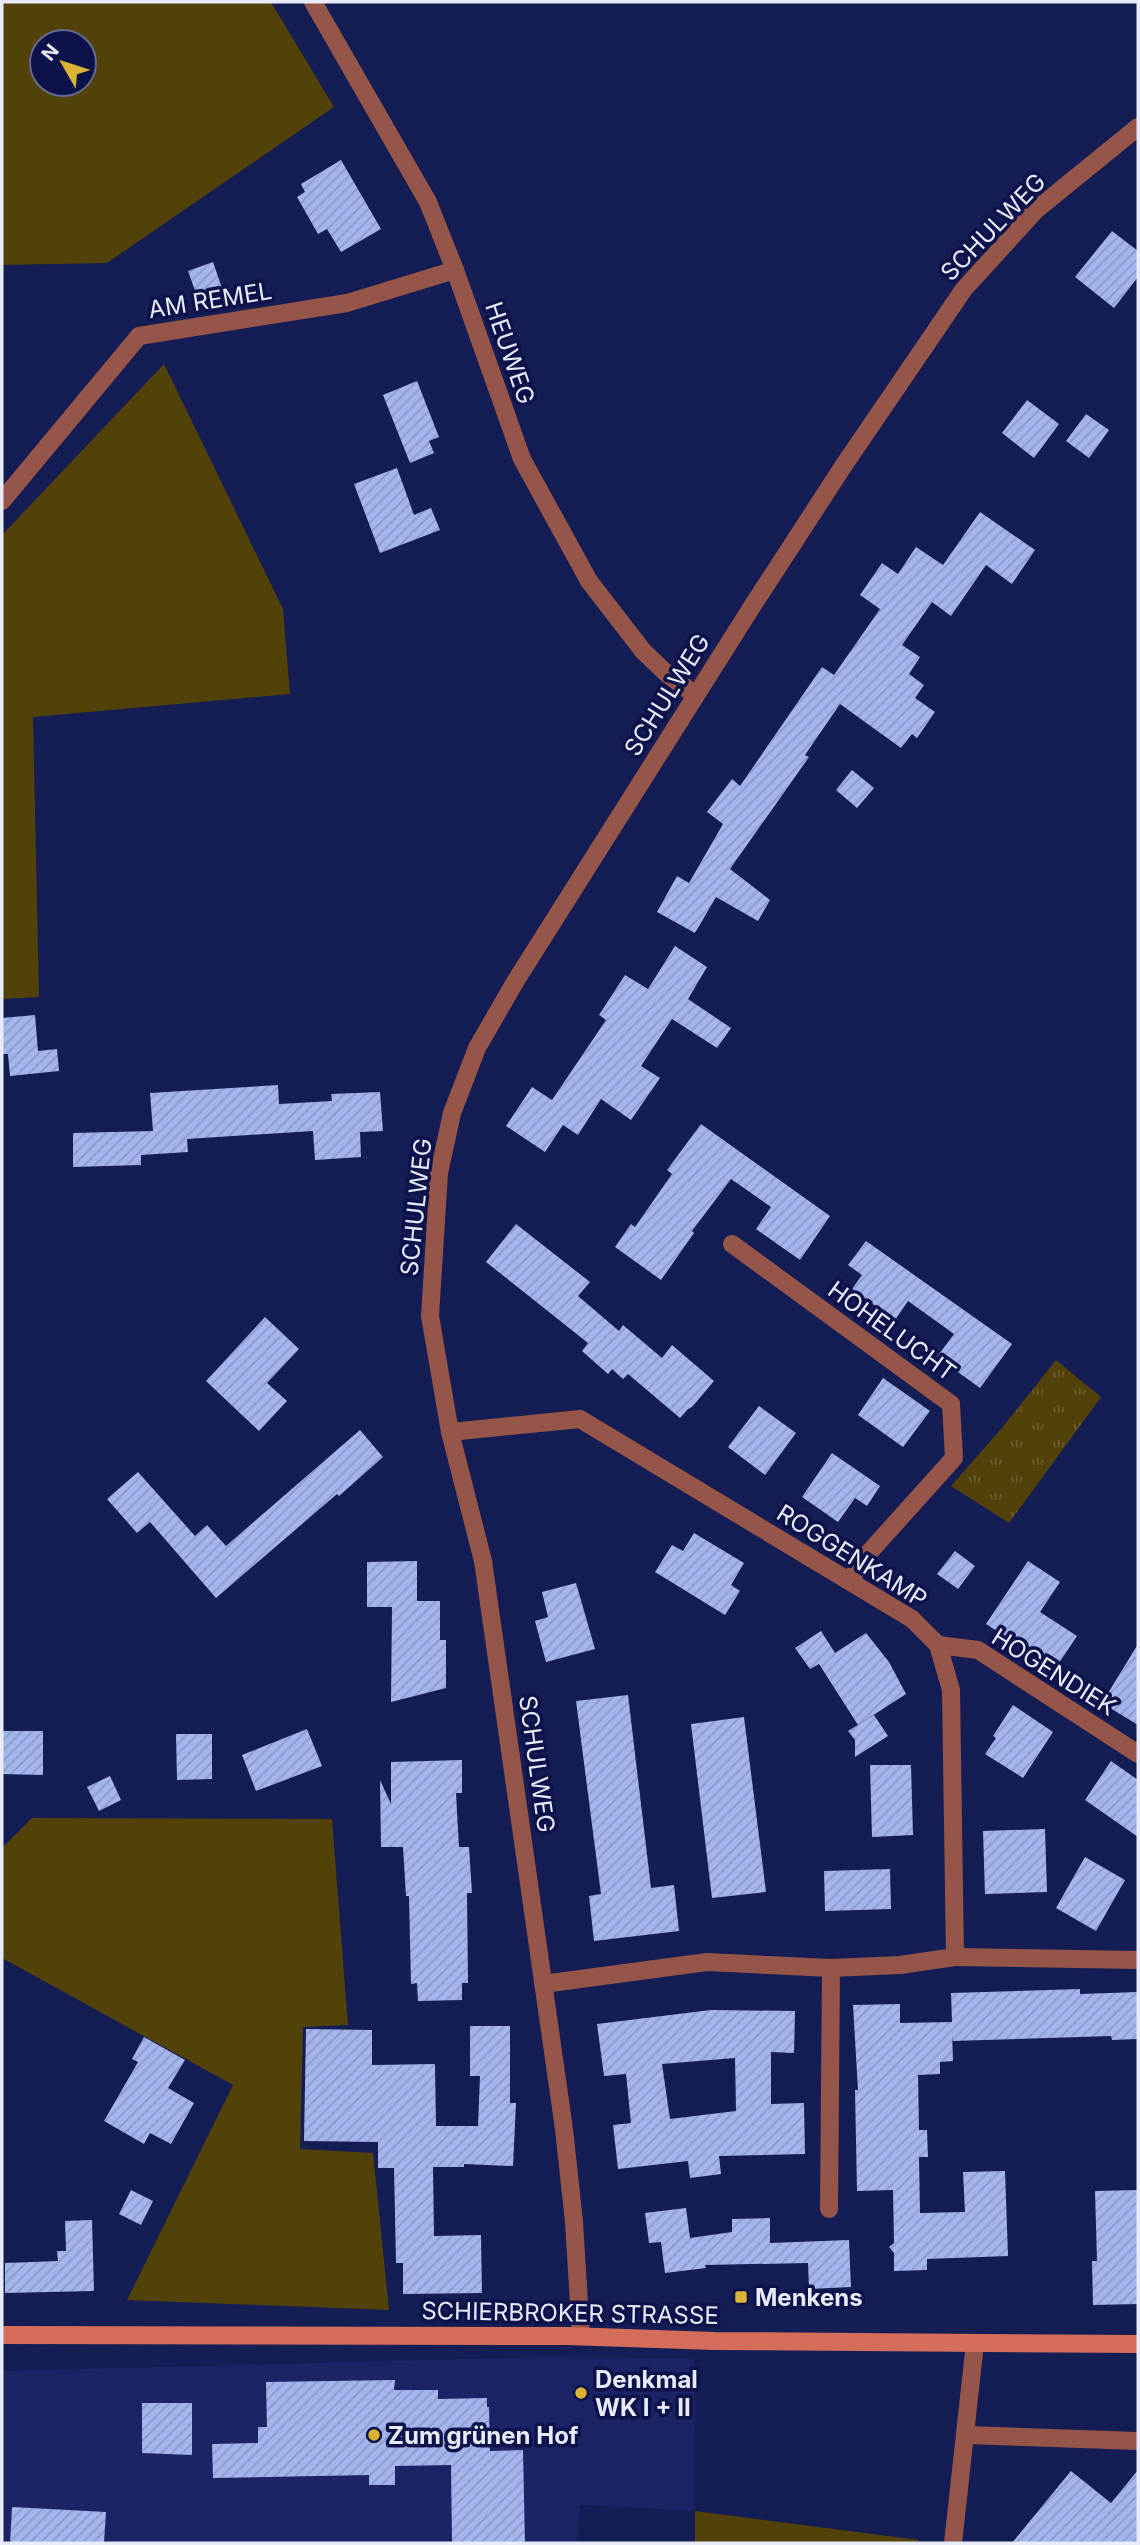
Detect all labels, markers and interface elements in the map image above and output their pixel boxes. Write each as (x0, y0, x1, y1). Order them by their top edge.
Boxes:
north arrow (28, 28, 98, 98)
text: N (37, 40, 64, 65)
street label: SCHULWEG (935, 167, 1051, 287)
street label: AM REMEL (146, 276, 274, 324)
street label: HEUWEG (479, 298, 541, 408)
street label: SCHULWEG (618, 629, 716, 761)
street label: SCHULWEG (394, 1137, 438, 1277)
street label: HOHELUCHT (822, 1275, 962, 1387)
street label: ROGGENKAMP (771, 1498, 933, 1614)
street label: HOGENDIEK (987, 1622, 1121, 1722)
street label: SCHULWEG (513, 1694, 561, 1834)
place label: Menkens (755, 2283, 863, 2312)
marker: Menkens (733, 2289, 749, 2305)
street label: SCHIERBROKER STRASSE (421, 2296, 719, 2330)
place label: Denkmal WK I + II (595, 2365, 698, 2422)
marker: Denkmal WK I + II (573, 2385, 589, 2401)
place label: Zum grünen Hof (388, 2421, 579, 2450)
marker: Zum grünen Hof (366, 2427, 382, 2443)

